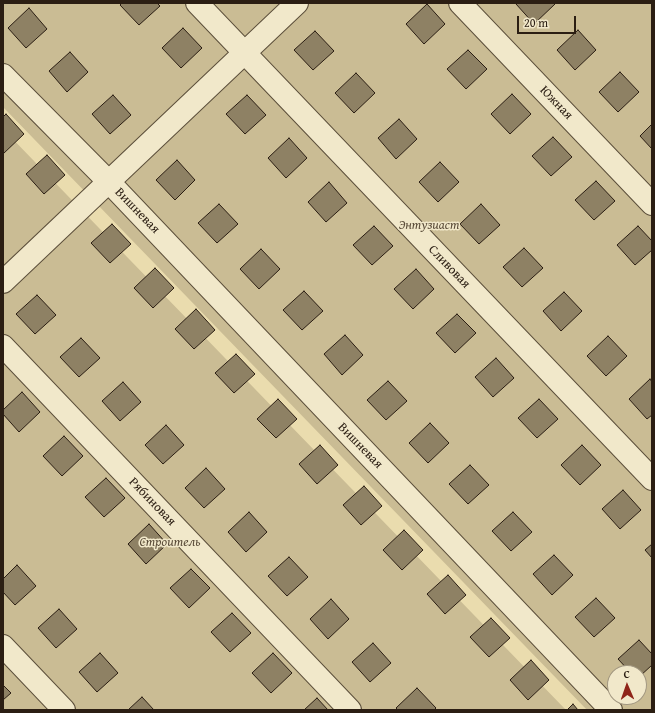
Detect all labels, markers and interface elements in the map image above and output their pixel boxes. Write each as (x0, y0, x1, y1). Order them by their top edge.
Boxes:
scale bar (519, 8, 578, 34)
text: 20 m (524, 14, 548, 31)
street label: Южная (536, 83, 576, 123)
street label: Вишневая (111, 185, 163, 237)
park label: Энтузиаст (398, 218, 460, 234)
street label: Сливовая (425, 242, 473, 292)
street label: Вишневая (334, 420, 386, 472)
street label: Рябиновая (125, 475, 179, 529)
park label: Строитель (139, 535, 201, 551)
north arrow (607, 665, 647, 705)
text: С (623, 666, 630, 682)

